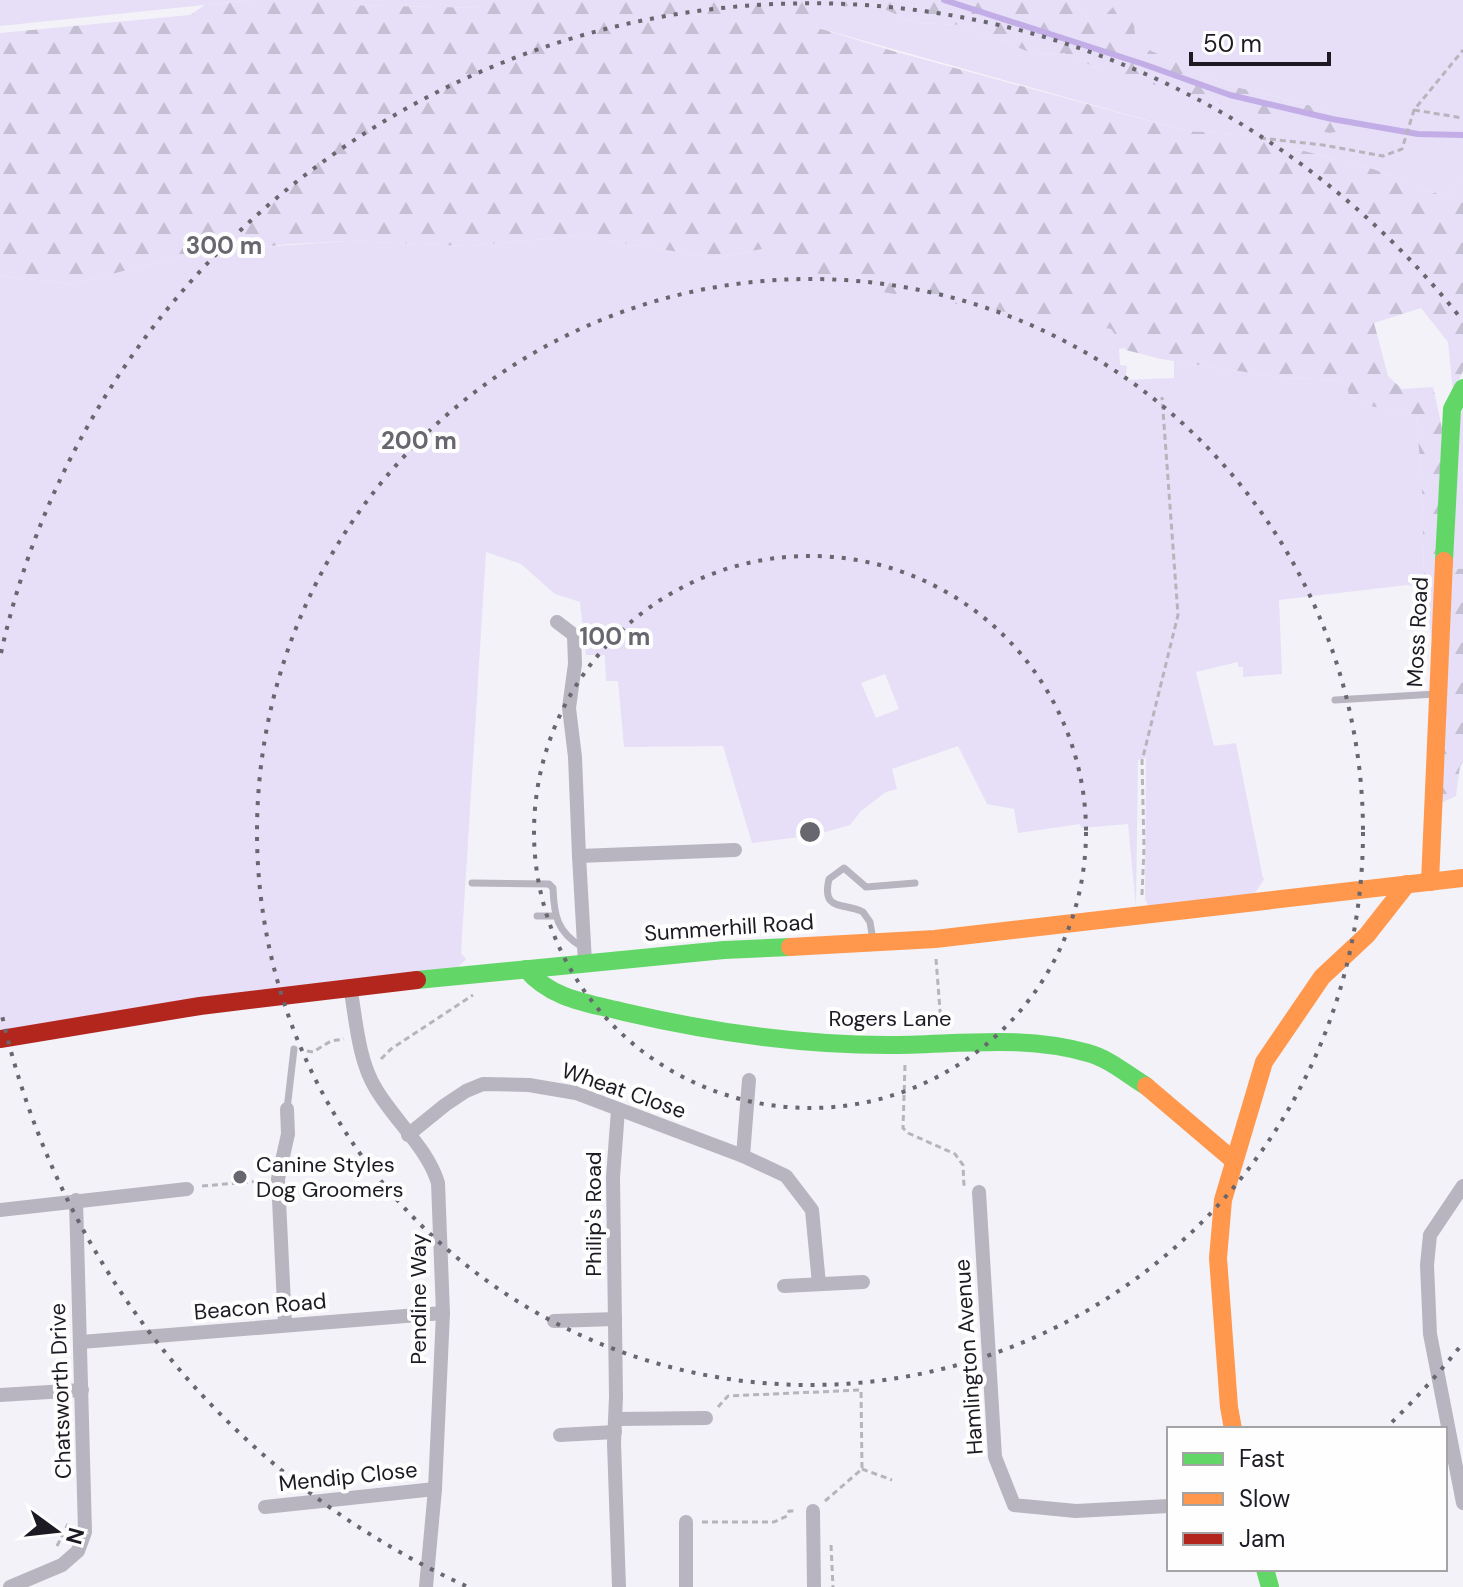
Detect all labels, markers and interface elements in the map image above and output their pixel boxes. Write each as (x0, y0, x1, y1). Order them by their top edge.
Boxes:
scale bar (1191, 16, 1329, 66)
text: 50 m (1203, 28, 1262, 59)
text: 300 m (186, 230, 262, 261)
text: 200 m (381, 425, 457, 456)
street label: Moss Road (1400, 576, 1435, 688)
text: 100 m (580, 621, 650, 652)
centre of rings (796, 818, 824, 846)
street label: Summerhill Road (643, 907, 815, 948)
street label: Rogers Lane (828, 1004, 952, 1033)
street label: Wheat Close (558, 1056, 690, 1125)
place label: Canine Styles Dog Groomers (256, 1150, 404, 1204)
street label: Philip's Road (579, 1151, 608, 1277)
marker: Canine Styles Dog Groomers (231, 1168, 249, 1186)
street label: Pendine Way (404, 1233, 433, 1365)
street label: Hamlington Avenue (947, 1258, 990, 1456)
street label: Beacon Road (193, 1286, 328, 1327)
street label: Chatsworth Drive (43, 1302, 78, 1479)
legend (1167, 1427, 1447, 1571)
text: Fast (1239, 1443, 1285, 1474)
street label: Mendip Close (277, 1455, 419, 1498)
text: Slow (1239, 1483, 1290, 1514)
north arrow (16, 1491, 96, 1571)
text: Jam (1239, 1523, 1285, 1554)
text: N (59, 1525, 91, 1548)

